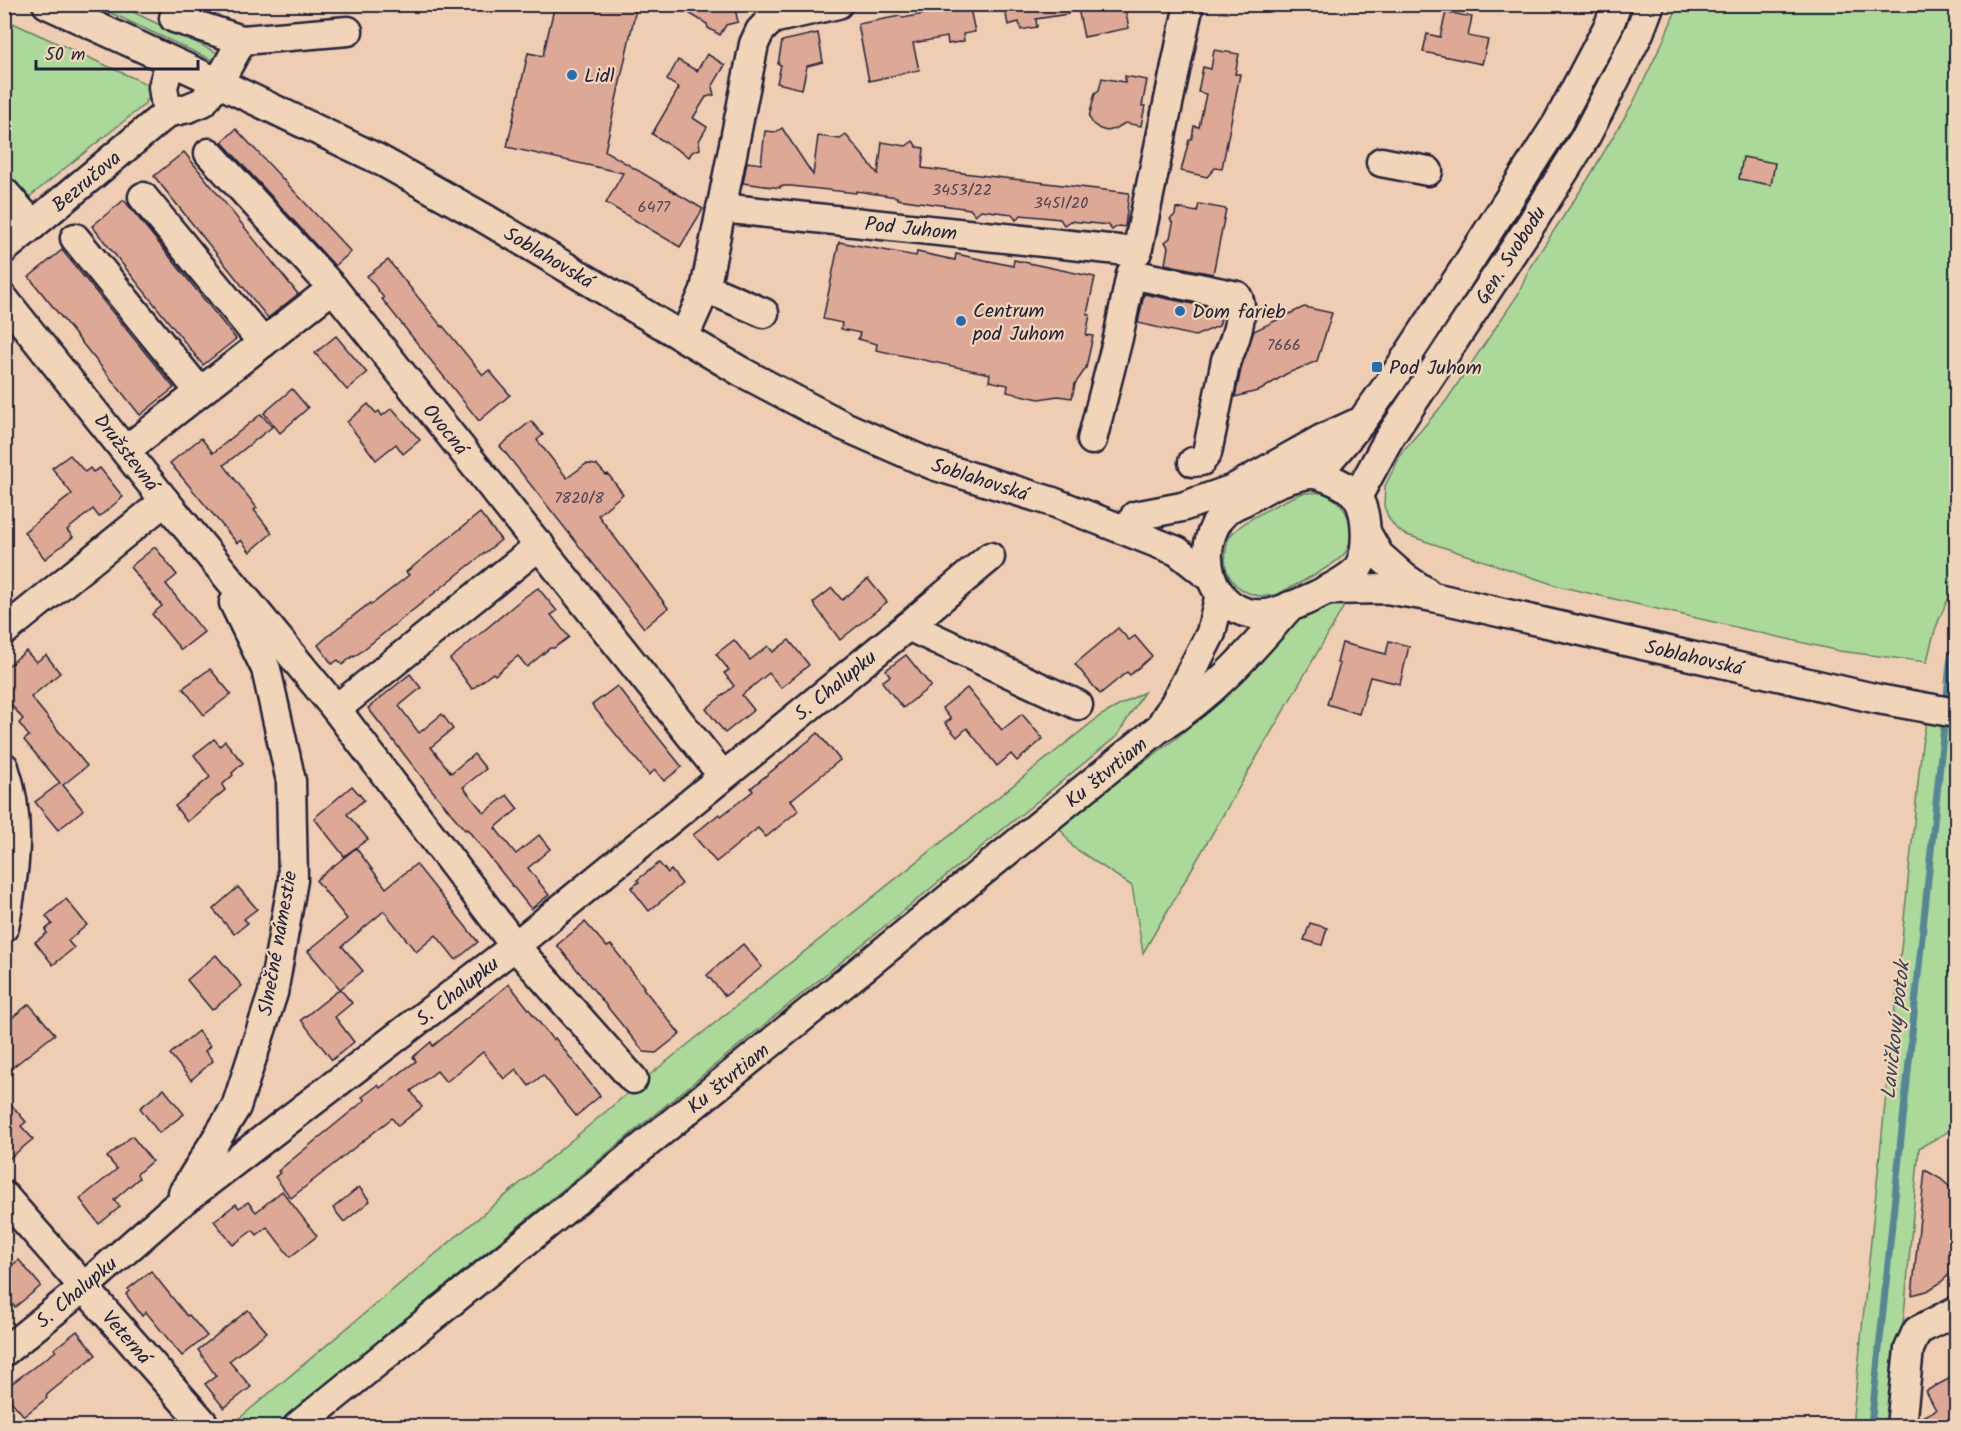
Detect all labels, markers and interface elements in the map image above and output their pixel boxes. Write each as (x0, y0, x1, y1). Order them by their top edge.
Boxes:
scale bar (36, 33, 198, 71)
text: 50 m (45, 41, 85, 70)
place label: Lidl (584, 61, 615, 93)
marker: Lidl (565, 68, 579, 82)
street label: Bezručova (45, 144, 129, 221)
house number: 3453/22 (932, 178, 992, 203)
house number: 3451/20 (1034, 191, 1088, 216)
house number: 6477 (638, 195, 671, 220)
street label: Gen. Svobodu (1468, 200, 1556, 312)
street label: Pod Juhom (863, 209, 959, 251)
street label: Soblahovská (497, 219, 600, 299)
place label: Centrum pod Juhom (972, 296, 1064, 351)
place label: Dom farieb (1192, 297, 1286, 329)
marker: Dom farieb (1173, 304, 1187, 318)
marker: Centrum pod Juhom (954, 314, 968, 328)
house number: 7666 (1267, 333, 1301, 358)
place label: Pod Juhom (1389, 353, 1482, 385)
marker: Pod Juhom (1370, 360, 1384, 374)
street label: Ovocná (414, 397, 476, 464)
street label: Družstevná (85, 407, 167, 500)
street label: Soblahovská (927, 450, 1033, 512)
house number: 7820/8 (554, 486, 604, 511)
street label: Soblahovská (1641, 632, 1747, 686)
street label: S. Chalupku (788, 643, 885, 730)
street label: Ku štvrtiam (1059, 730, 1156, 817)
street label: Slnečné námestie (250, 868, 307, 1018)
street label: S. Chalupku (410, 949, 507, 1036)
water label: Lavičkový potok (1873, 957, 1920, 1101)
street label: Ku štvrtiam (681, 1036, 778, 1123)
street label: S. Chalupku (29, 1249, 126, 1337)
street label: Veterná (93, 1304, 159, 1374)

